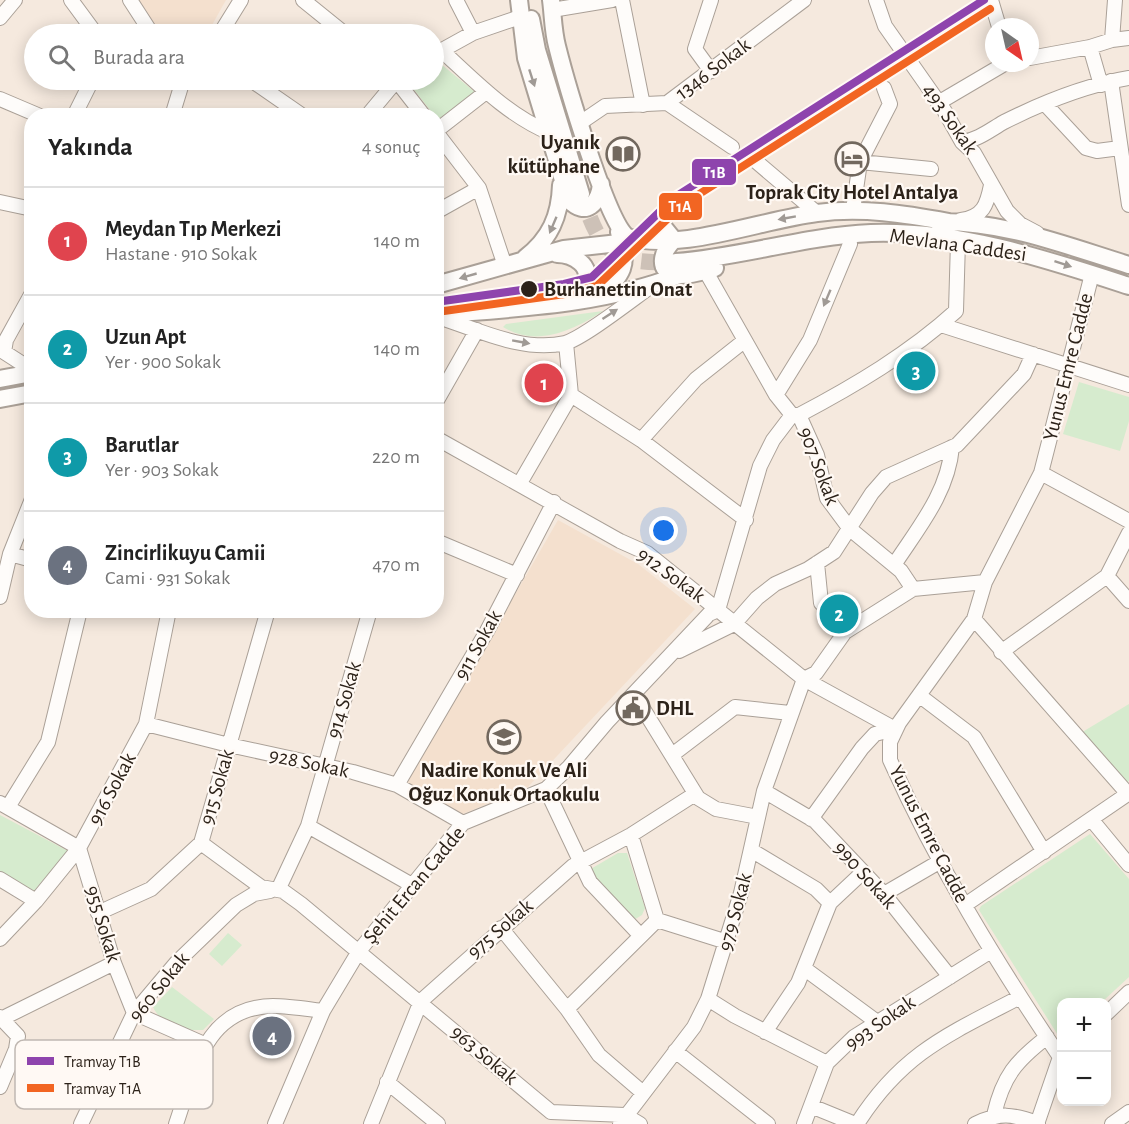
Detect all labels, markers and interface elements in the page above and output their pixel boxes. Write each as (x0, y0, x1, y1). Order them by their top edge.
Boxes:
north arrow (985, 18, 1039, 72)
search box (24, 24, 444, 90)
street label: 1346 Sokak (672, 34, 755, 104)
icon: search (45, 41, 78, 74)
text: Burada ara (93, 46, 185, 68)
one-way arrow (528, 69, 537, 87)
street label: 493 Sokak (918, 80, 982, 158)
place label: Uyanık kütüphane (508, 132, 601, 177)
text: Yakında (48, 134, 133, 160)
library icon: Uyanık kütüphane (605, 136, 641, 172)
text: 4 sonuç (362, 137, 420, 157)
hotel icon: Toprak City Hotel Antalya (834, 141, 870, 177)
line badge: T1B (691, 158, 737, 186)
text: T1B (702, 165, 726, 181)
place label: Toprak City Hotel Antalya (746, 182, 958, 203)
line badge: T1A (658, 192, 703, 221)
text: T1A (668, 199, 692, 215)
one-way arrow (778, 214, 797, 223)
one-way arrow (548, 216, 558, 234)
text: Meydan Tıp Merkezi (105, 218, 282, 240)
street label: Mevlana Caddesi (888, 225, 1028, 265)
text: 1 (64, 231, 71, 251)
text: 140 m (374, 231, 420, 251)
text: Hastane · 910 Sokak (105, 244, 257, 264)
one-way arrow (1054, 260, 1072, 270)
one-way arrow (459, 272, 478, 282)
marker: Burhanettin Onat (519, 279, 539, 299)
place label: Burhanettin Onat (544, 279, 692, 300)
one-way arrow (822, 289, 831, 307)
street label: Yunus Emre Cadde (1039, 291, 1097, 443)
one-way arrow (602, 309, 618, 320)
text: Uzun Apt (105, 326, 186, 348)
one-way arrow (511, 338, 530, 347)
text: 2 (63, 339, 72, 359)
text: 140 m (374, 339, 420, 359)
pin: 3 (896, 348, 936, 394)
text: Yer · 900 Sokak (105, 352, 221, 372)
pin: 1 (524, 360, 564, 406)
street label: 907 Sokak (795, 424, 844, 508)
text: Barutlar (105, 434, 179, 456)
text: 3 (63, 447, 72, 467)
text: 220 m (372, 447, 420, 467)
text: Yer · 903 Sokak (105, 460, 219, 480)
your location (649, 516, 678, 545)
text: Zincirlikuyu Camii (105, 542, 266, 564)
street label: 912 Sokak (633, 543, 709, 607)
text: 4 (62, 555, 73, 575)
text: 470 m (372, 555, 420, 575)
text: Cami · 931 Sokak (105, 568, 230, 588)
pin: 2 (820, 592, 858, 636)
street label: 911 Sokak (450, 606, 506, 683)
street label: 914 Sokak (323, 659, 365, 741)
public building icon: DHL (615, 690, 651, 726)
place label: DHL (656, 698, 694, 719)
school or university icon: Nadire Konuk Ve Ali Oğuz Konuk Ortaokulu (486, 719, 522, 755)
street label: 928 Sokak (267, 744, 351, 782)
street label: 915 Sokak (196, 746, 238, 827)
street label: 916 Sokak (84, 749, 140, 829)
place label: Nadire Konuk Ve Ali Oğuz Konuk Ortaokulu (409, 760, 600, 805)
street label: Yunus Emre Cadde (885, 762, 973, 906)
street label: Şehit Ercan Cadde (359, 822, 469, 948)
street label: 990 Sokak (830, 837, 901, 913)
street label: 979 Sokak (714, 870, 756, 953)
street label: 955 Sokak (81, 883, 125, 965)
street label: 975 Sokak (463, 895, 537, 963)
street label: 960 Sokak (125, 948, 193, 1026)
street label: 993 Sokak (841, 991, 919, 1055)
map controls (1057, 998, 1111, 1106)
button: + (1057, 998, 1111, 1052)
pin: 4 (252, 1014, 292, 1058)
street label: 963 Sokak (447, 1021, 522, 1089)
legend (15, 1040, 213, 1109)
button: − (1057, 1052, 1111, 1106)
text: Tramvay T1B (64, 1054, 141, 1071)
text: Tramvay T1A (64, 1081, 141, 1098)

